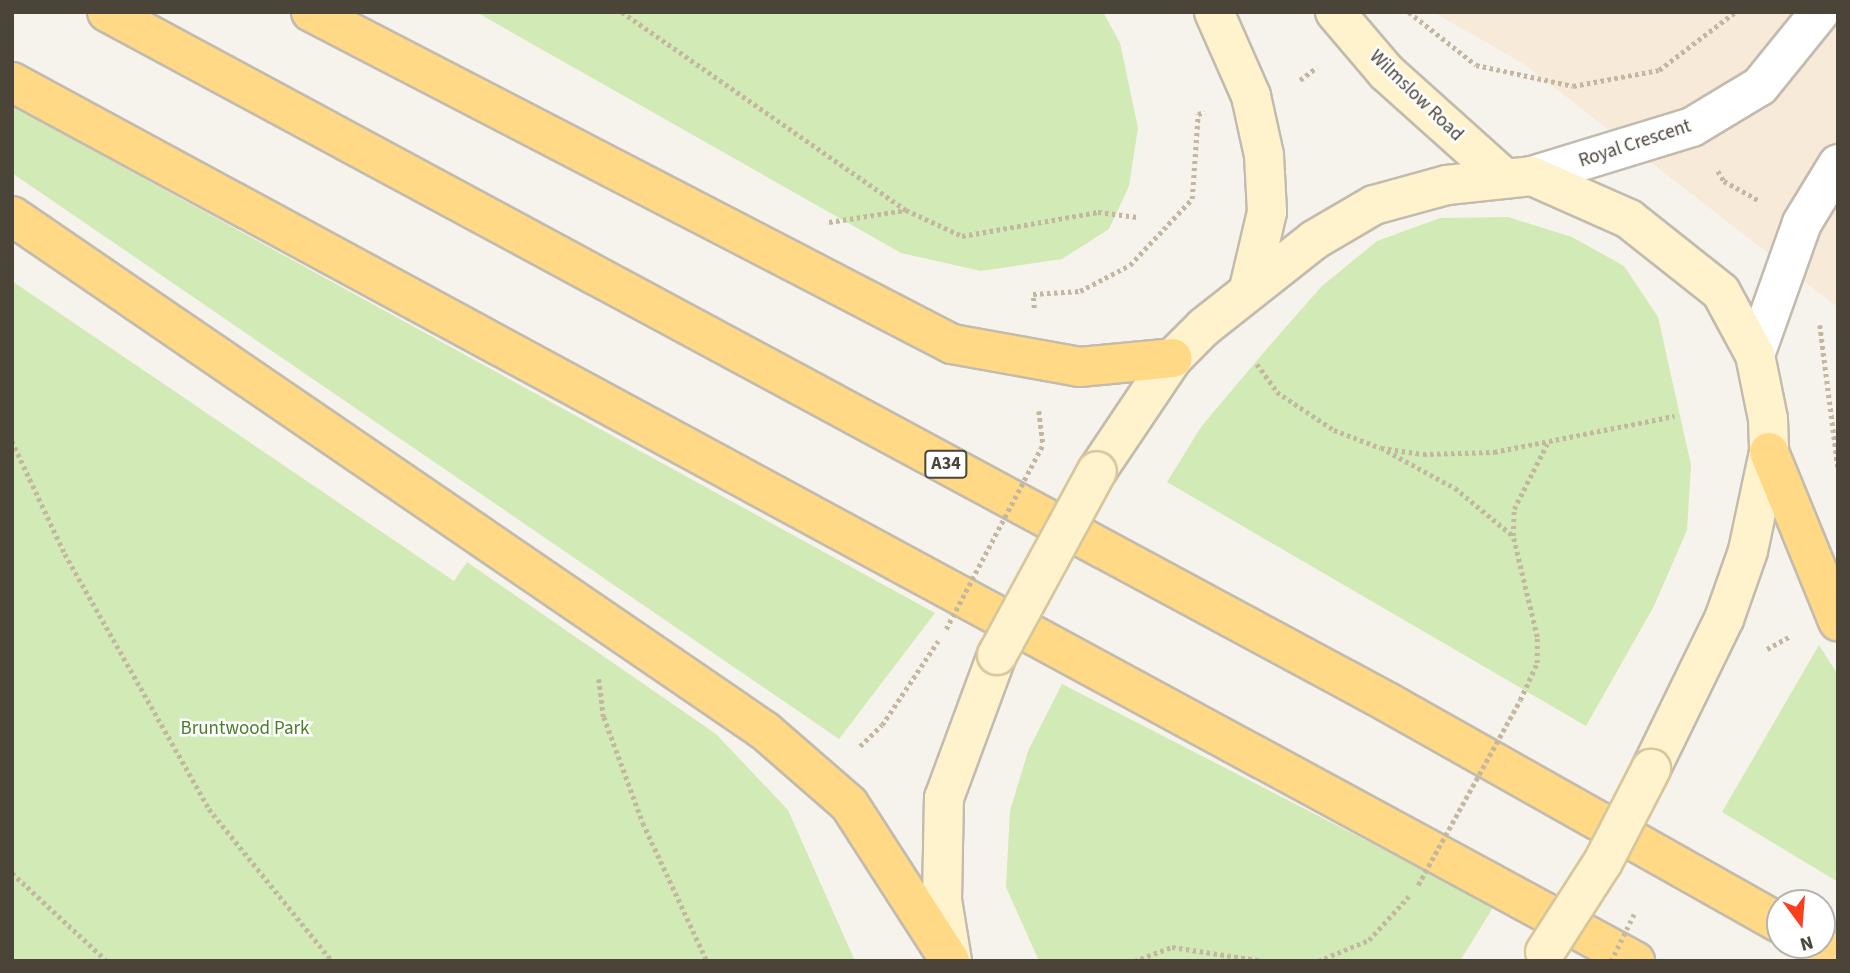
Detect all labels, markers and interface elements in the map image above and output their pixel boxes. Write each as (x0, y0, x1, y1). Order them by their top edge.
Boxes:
street label: Wilmslow Road (1364, 46, 1468, 146)
street label: Royal Crescent (1576, 115, 1694, 173)
road number: A34 (923, 450, 969, 478)
park label: Bruntwood Park (181, 718, 309, 740)
north arrow (1766, 889, 1836, 959)
text: N (1797, 928, 1816, 957)

